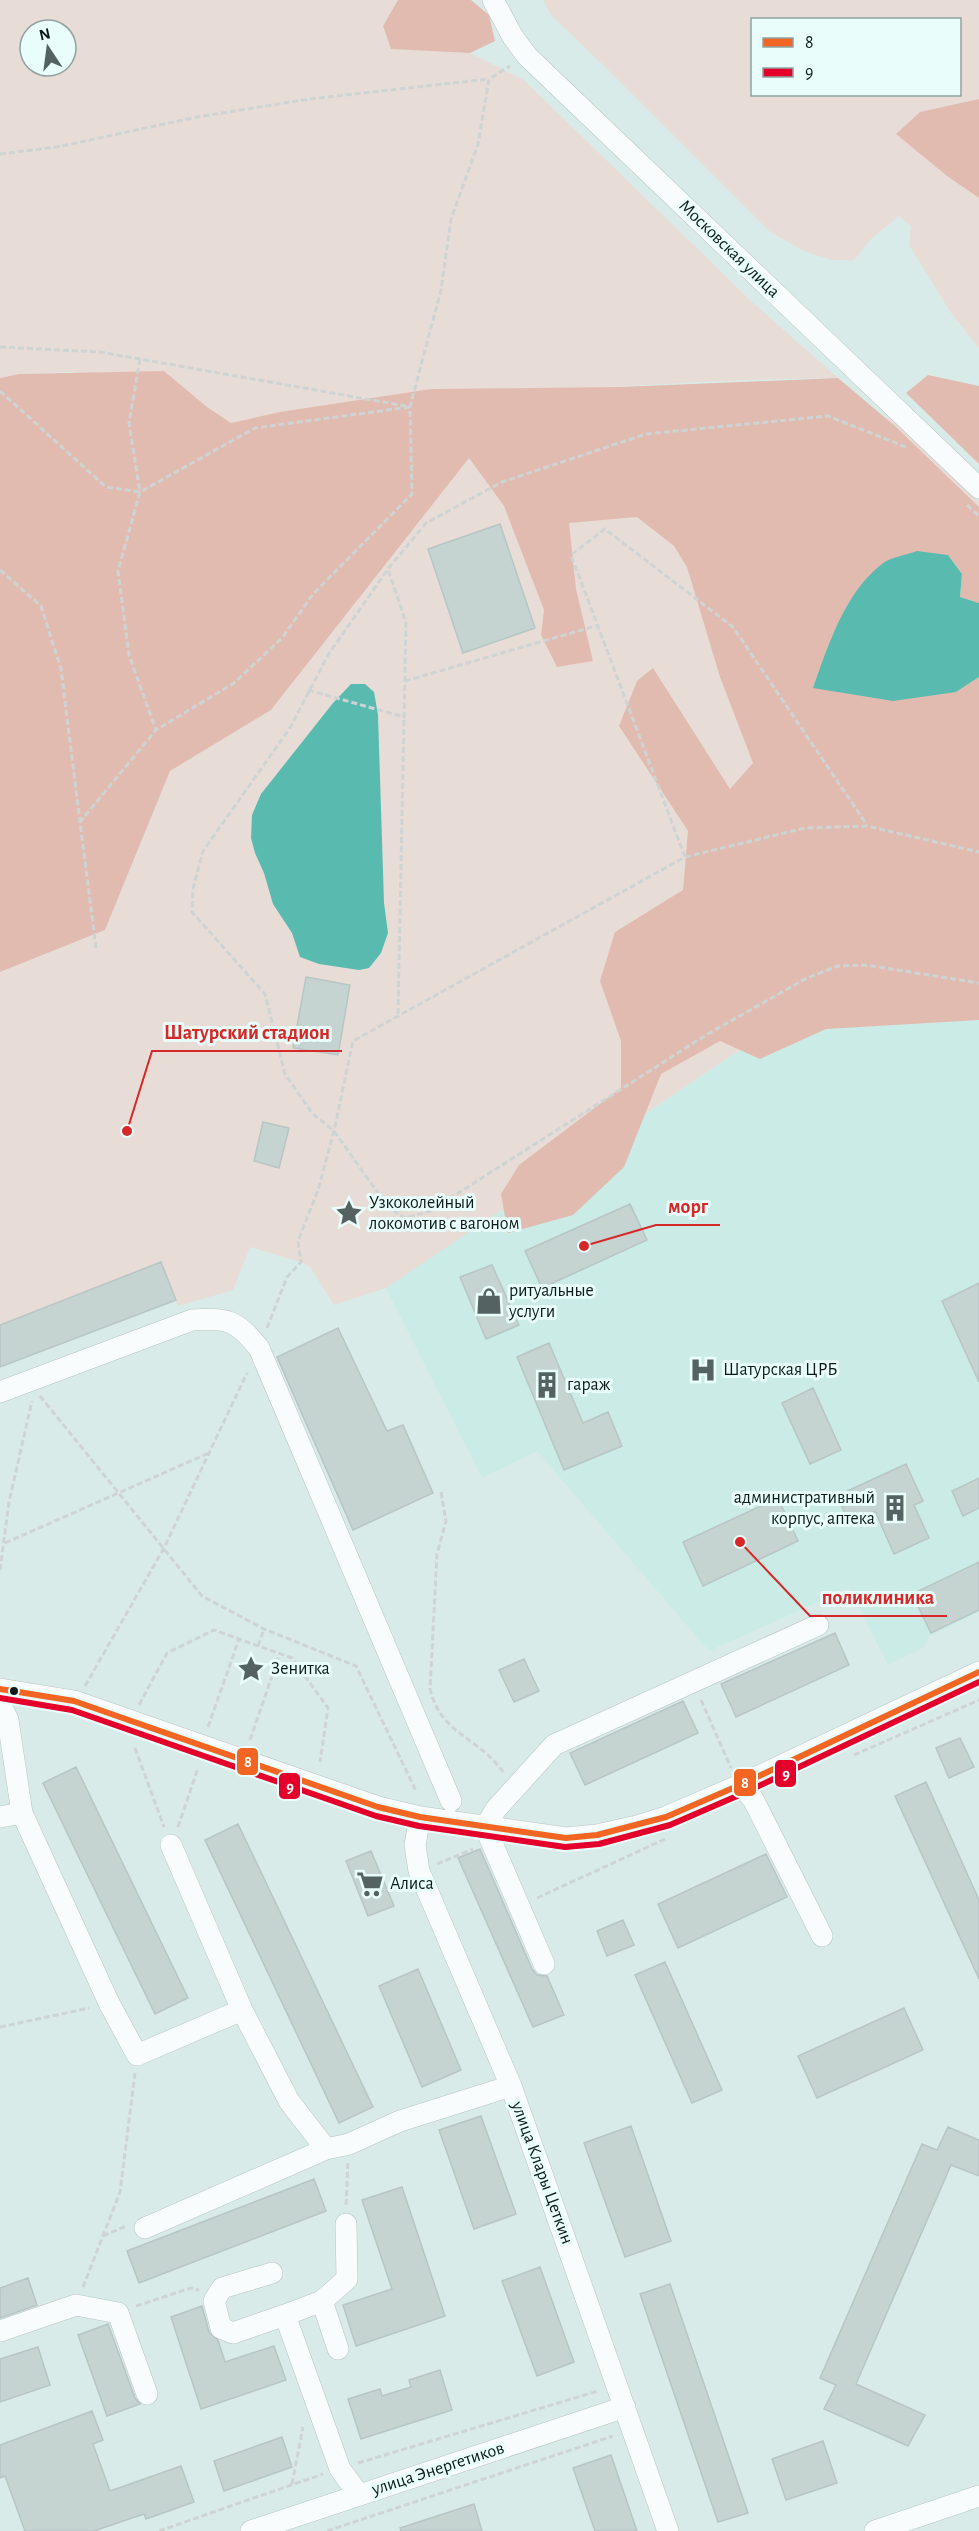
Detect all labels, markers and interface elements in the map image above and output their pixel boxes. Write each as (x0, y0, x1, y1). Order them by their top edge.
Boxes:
north arrow (18, 18, 78, 78)
legend (751, 18, 961, 96)
text: N (38, 25, 52, 43)
text: 8 (805, 34, 814, 52)
text: 9 (805, 64, 813, 82)
street label: Московская улица (675, 197, 783, 301)
callout: Шатурский стадион (152, 1013, 342, 1051)
text: Шатурский стадион (164, 1023, 330, 1043)
callout: морг (656, 1187, 720, 1225)
place label: Узкоколейный локомотив с вагоном (369, 1194, 519, 1233)
text: морг (668, 1197, 709, 1217)
place icon: Узкоколейный локомотив с вагоном (334, 1198, 364, 1228)
place label: ритуальные услуги (508, 1282, 594, 1321)
shop icon: ритуальные услуги (474, 1286, 504, 1316)
hospital icon: Шатурская ЦРБ (688, 1355, 718, 1385)
place label: Шатурская ЦРБ (723, 1361, 838, 1379)
building icon: гараж (532, 1370, 562, 1400)
place label: гараж (567, 1376, 611, 1394)
place label: административный корпус, аптека (734, 1489, 875, 1528)
building icon: административный корпус, аптека (880, 1493, 910, 1523)
callout: поликлиника (810, 1578, 947, 1616)
text: поликлиника (822, 1588, 935, 1608)
place icon: Зенитка (236, 1654, 266, 1684)
place label: Зенитка (271, 1660, 330, 1678)
unlabelled marker (8, 1685, 20, 1697)
line badge: 8 (236, 1747, 259, 1776)
text: 8 (244, 1754, 252, 1770)
line badge: 9 (774, 1759, 797, 1788)
text: 9 (782, 1766, 790, 1782)
line badge: 8 (733, 1768, 757, 1797)
line badge: 9 (278, 1772, 301, 1800)
text: 8 (741, 1775, 749, 1791)
text: 9 (286, 1779, 294, 1795)
supermarket icon: Алиса (355, 1869, 385, 1899)
place label: Алиса (390, 1875, 434, 1893)
street label: улица Клары Цеткин (507, 2098, 576, 2247)
street label: улица Энергетиков (369, 2439, 506, 2499)

